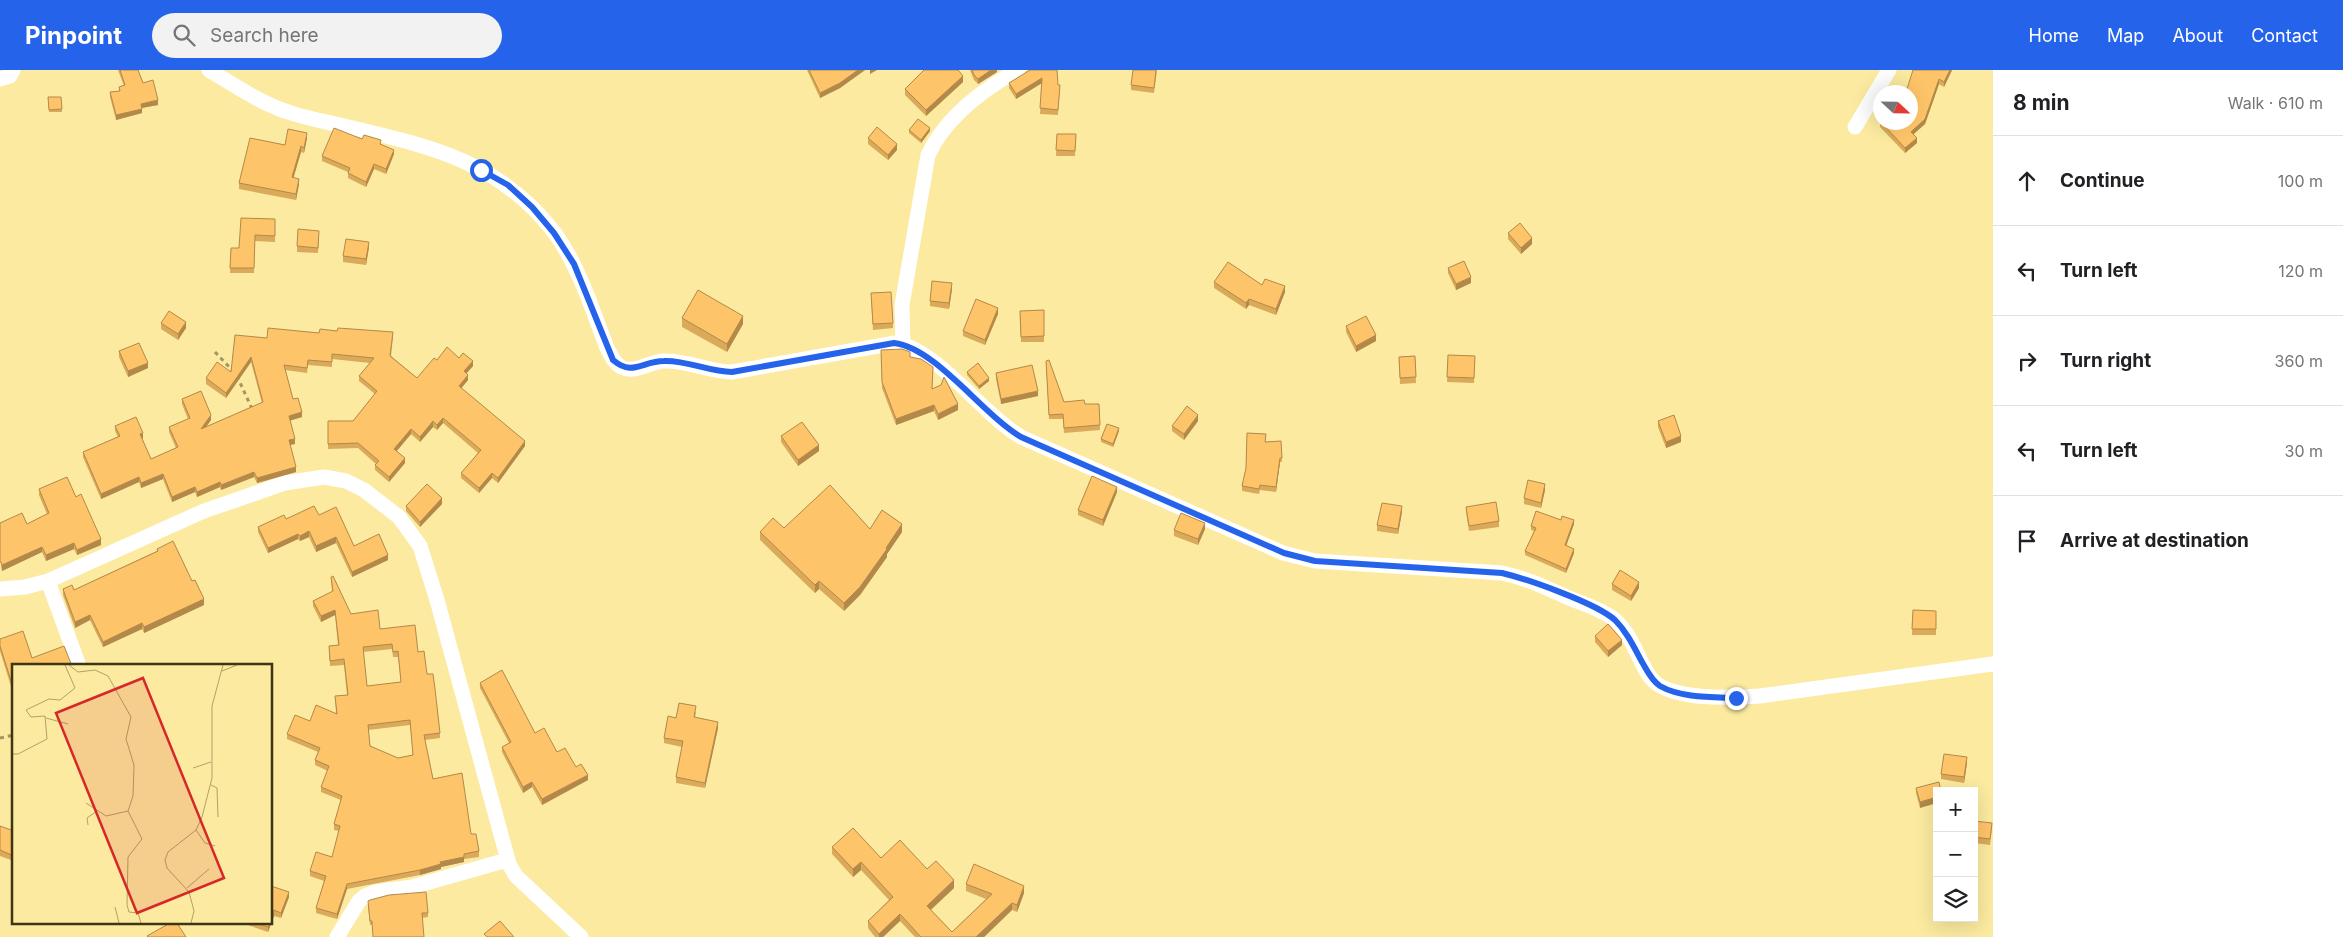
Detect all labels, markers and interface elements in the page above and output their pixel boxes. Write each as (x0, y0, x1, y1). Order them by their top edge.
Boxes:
search box (152, 13, 502, 58)
text: Pinpoint (25, 21, 122, 50)
icon: search (170, 21, 198, 49)
text: Search here (210, 24, 319, 47)
text: Home (2029, 25, 2079, 46)
text: Map (2107, 25, 2144, 46)
text: About (2172, 25, 2223, 46)
text: Contact (2251, 25, 2318, 46)
north arrow (1873, 85, 1918, 130)
text: 8 min (2013, 90, 2070, 115)
text: Walk · 610 m (2228, 93, 2323, 113)
route start (470, 159, 493, 182)
icon: ahead (2013, 167, 2041, 195)
text: Continue (2060, 169, 2145, 192)
text: 100 m (2278, 171, 2323, 191)
icon: left (2013, 257, 2041, 285)
text: Turn left (2060, 259, 2138, 282)
text: 120 m (2278, 261, 2323, 281)
icon: right (2013, 347, 2041, 375)
text: Turn right (2060, 349, 2151, 372)
text: 360 m (2275, 351, 2323, 371)
icon: left (2013, 437, 2041, 465)
text: Turn left (2060, 439, 2138, 462)
text: 30 m (2285, 441, 2323, 461)
icon: arrive (2013, 527, 2041, 555)
text: Arrive at destination (2060, 529, 2249, 552)
inset map (12, 664, 272, 924)
route end (1725, 687, 1748, 710)
map controls (1933, 787, 1978, 922)
button: + (1933, 787, 1978, 832)
button: − (1933, 832, 1978, 877)
button: layers (1933, 877, 1978, 922)

